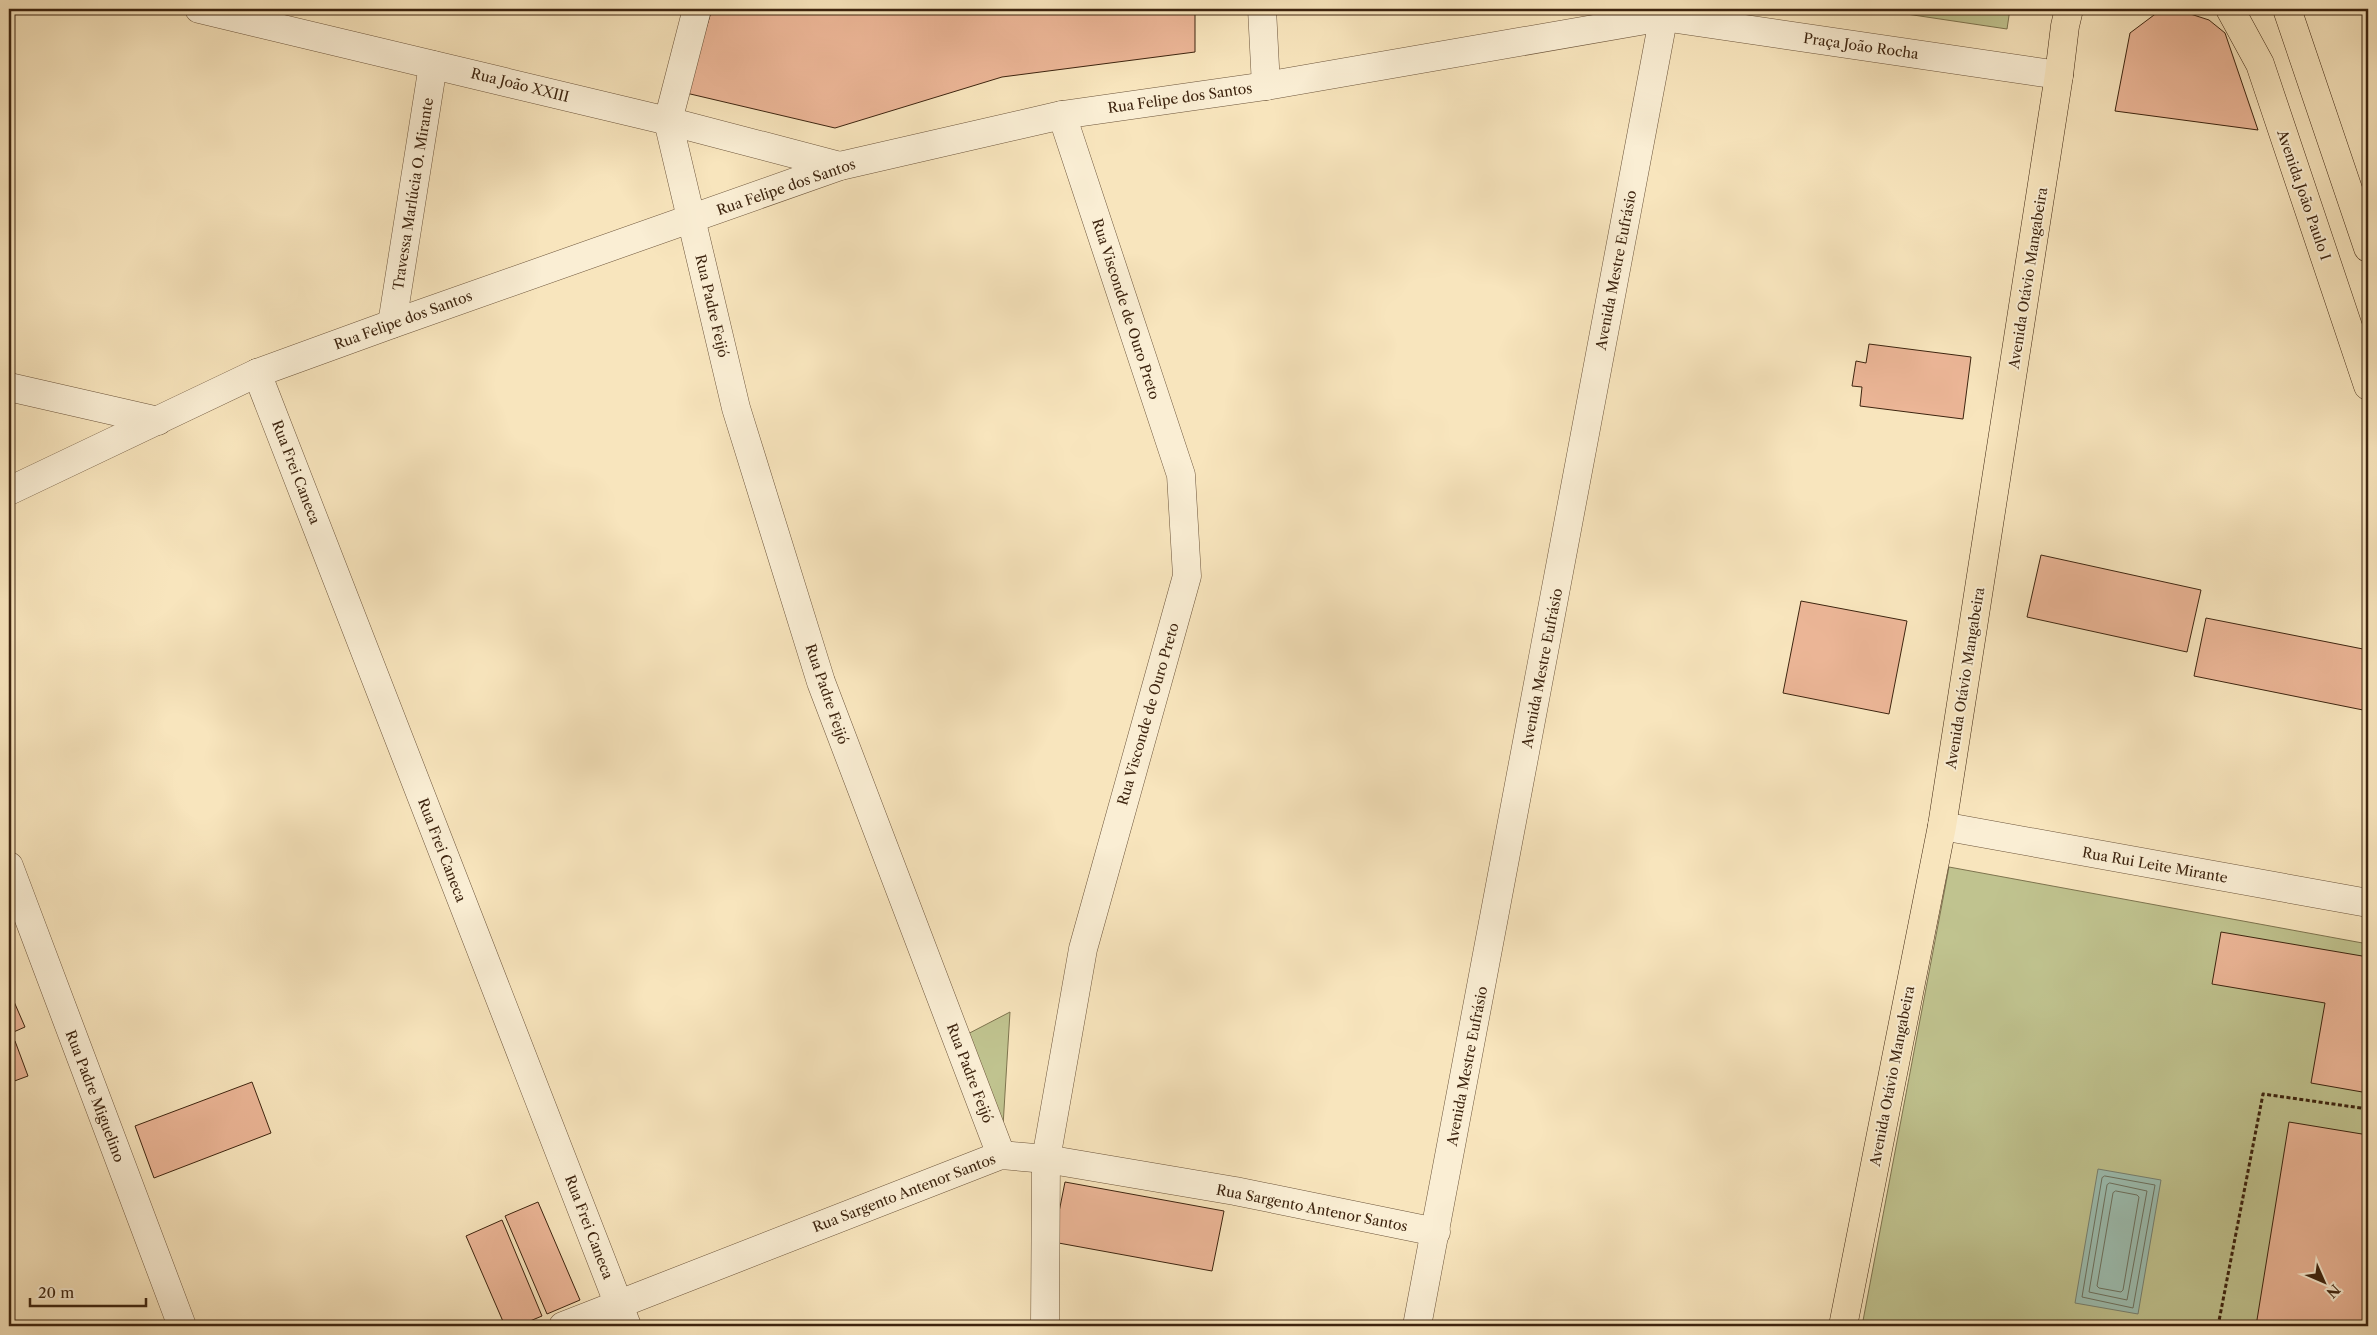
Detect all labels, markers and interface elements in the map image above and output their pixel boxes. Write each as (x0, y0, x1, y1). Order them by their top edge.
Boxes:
street label: Praça João Rocha (1802, 29, 1920, 63)
street label: Rua João XXIII (469, 64, 571, 106)
street label: Rua Felipe dos Santos (1107, 79, 1253, 117)
street label: Travessa Marlúcia O. Mirante (389, 96, 437, 292)
street label: Avenida João Paulo I (2273, 126, 2335, 263)
street label: Rua Felipe dos Santos (714, 155, 858, 219)
street label: Avenida Otávio Mangabeira (2005, 185, 2051, 371)
street label: Avenida Mestre Eufrásio (1591, 189, 1640, 352)
street label: Rua Visconde de Ouro Preto (1088, 216, 1164, 402)
street label: Rua Padre Feijó (691, 253, 733, 359)
street label: Rua Felipe dos Santos (331, 287, 475, 353)
street label: Rua Frei Caneca (268, 417, 324, 527)
street label: Avenida Otávio Mangabeira (1942, 585, 1988, 771)
street label: Avenida Mestre Eufrásio (1517, 587, 1566, 750)
street label: Rua Visconde de Ouro Preto (1113, 621, 1183, 807)
street label: Rua Padre Feijó (801, 641, 853, 747)
street label: Rua Frei Caneca (414, 795, 470, 905)
street label: Rua Rui Leite Mirante (2081, 843, 2229, 887)
street label: Avenida Otávio Mangabeira (1865, 984, 1918, 1169)
street label: Avenida Mestre Eufrásio (1442, 985, 1491, 1148)
street label: Rua Padre Feijó (943, 1021, 997, 1125)
street label: Rua Padre Miguelino (62, 1027, 128, 1165)
street label: Rua Sargento Antenor Santos (810, 1150, 998, 1236)
street label: Rua Frei Caneca (561, 1172, 617, 1282)
street label: Rua Sargento Antenor Santos (1215, 1181, 1409, 1235)
north arrow (2300, 1258, 2350, 1308)
scale bar (30, 1275, 146, 1307)
text: N (2323, 1281, 2344, 1302)
text: 20 m (38, 1283, 74, 1302)

